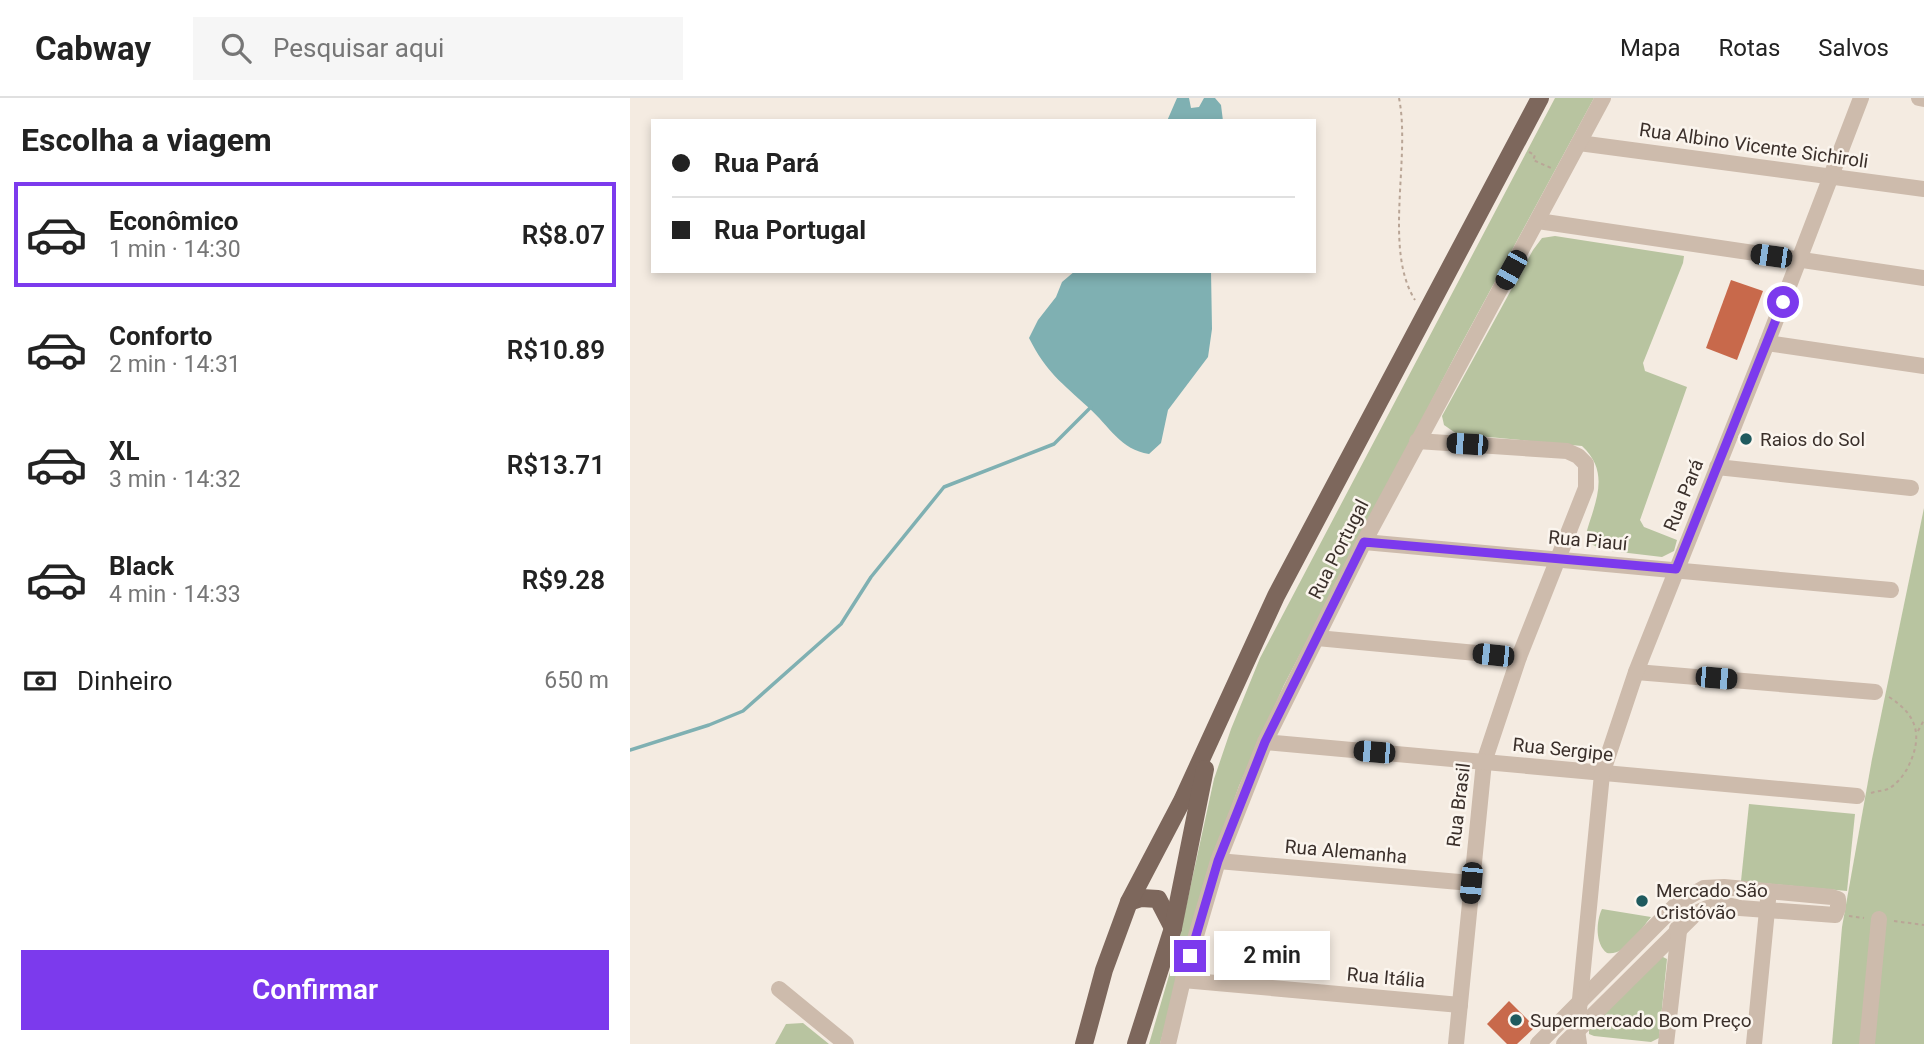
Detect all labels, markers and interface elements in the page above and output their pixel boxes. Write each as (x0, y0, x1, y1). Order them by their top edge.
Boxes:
search box (193, 17, 683, 80)
text: Cabway (35, 29, 151, 68)
icon: search (217, 29, 255, 67)
text: Pesquisar aqui (273, 33, 444, 63)
text: Mapa (1620, 34, 1681, 62)
text: Rotas (1719, 34, 1780, 62)
text: Salvos (1818, 34, 1889, 62)
street label: Rua Albino Vicente Sichiroli (1638, 118, 1870, 173)
text: Escolha a viagem (21, 121, 272, 159)
text: Rua Pará (714, 148, 819, 178)
icon: car (25, 203, 88, 266)
text: Econômico (109, 206, 238, 236)
text: Rua Portugal (714, 215, 866, 245)
text: R$8.07 (522, 220, 605, 250)
text: 1 min · 14:30 (109, 236, 241, 263)
car (1749, 243, 1794, 269)
car (1492, 247, 1531, 293)
route start (1767, 286, 1799, 318)
icon: car (25, 318, 88, 381)
text: Conforto (109, 321, 213, 351)
text: R$10.89 (507, 335, 605, 365)
text: 2 min · 14:31 (109, 351, 241, 378)
place label: Raios do Sol (1760, 428, 1865, 451)
marker: Raios do Sol (1738, 431, 1754, 447)
car (1446, 432, 1489, 456)
icon: car (25, 433, 88, 496)
text: XL (109, 436, 140, 466)
text: R$13.71 (507, 450, 605, 480)
street label: Rua Pará (1659, 456, 1708, 535)
text: 3 min · 14:32 (109, 466, 241, 493)
street label: Rua Portugal (1303, 495, 1373, 603)
street label: Rua Piauí (1547, 526, 1630, 556)
icon: car (25, 548, 88, 611)
text: Black (109, 551, 174, 581)
text: R$9.28 (522, 565, 605, 595)
text: 4 min · 14:33 (109, 581, 241, 608)
car (1472, 642, 1515, 668)
icon: cash (21, 662, 59, 700)
text: Dinheiro (77, 666, 173, 696)
car (1695, 666, 1738, 690)
text: 650 m (544, 667, 609, 694)
street label: Rua Sergipe (1512, 733, 1614, 766)
car (1353, 740, 1396, 764)
street label: Rua Brasil (1442, 762, 1475, 848)
street label: Rua Alemanha (1284, 835, 1408, 868)
car (1459, 861, 1484, 905)
place label: Mercado São Cristóvão (1656, 879, 1768, 924)
marker: Mercado São Cristóvão (1634, 893, 1650, 909)
callout: 2 min (1214, 932, 1330, 980)
route end (1174, 940, 1206, 972)
text: 2 min (1243, 942, 1301, 969)
button: Confirmar (21, 950, 609, 1030)
street label: Rua Itália (1346, 963, 1426, 992)
place label: Supermercado Bom Preço (1530, 1009, 1752, 1032)
marker: Supermercado Bom Preço (1508, 1012, 1524, 1028)

